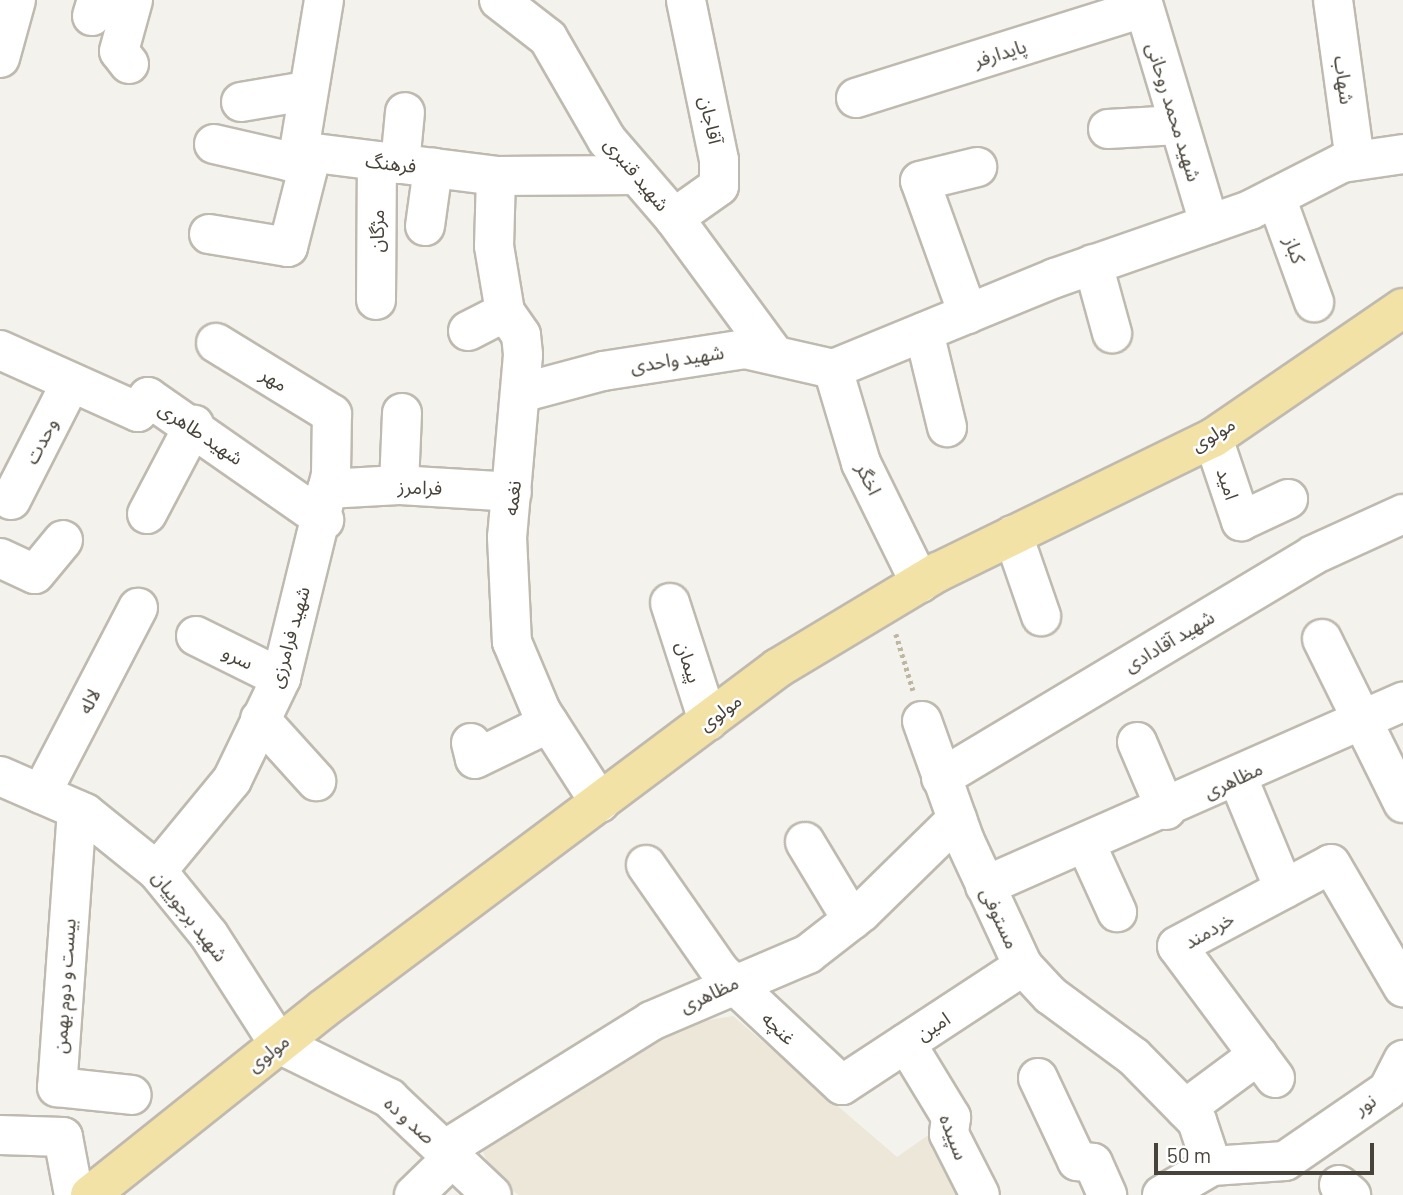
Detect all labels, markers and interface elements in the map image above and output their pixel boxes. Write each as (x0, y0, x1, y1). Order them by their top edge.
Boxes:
street label: پایدارفر (971, 34, 1029, 72)
street label: شهید محمد روحانی (1142, 40, 1206, 184)
street label: شهاب (1329, 54, 1359, 106)
street label: آقاجان (695, 94, 727, 146)
street label: شهید قنبری (600, 133, 674, 215)
street label: فرهنگ (364, 149, 418, 177)
street label: مژگان (366, 209, 388, 253)
street label: کباز (1280, 233, 1310, 267)
street label: شهید واحدی (629, 340, 725, 378)
street label: مهر (257, 362, 291, 396)
street label: شهید طاهری (155, 396, 247, 470)
street label: مولوی (1187, 412, 1239, 456)
street label: وحدت (20, 414, 62, 468)
street label: اخگر (852, 459, 886, 499)
street label: امید (1212, 465, 1244, 503)
street label: فرامرز (397, 475, 443, 499)
street label: نغمه (499, 479, 525, 517)
street label: شهید فرامرزی (264, 584, 314, 690)
street label: شهید آقادادی (1120, 605, 1218, 677)
street label: پیمان (672, 638, 706, 686)
street label: سرو (219, 640, 257, 674)
street label: لاله (73, 685, 105, 717)
street label: مولوی (694, 689, 746, 735)
street label: مظاهری (1200, 757, 1266, 803)
street label: شهید برجوییان (148, 866, 232, 966)
street label: مستوفی (976, 884, 1024, 952)
street label: خردمند (1180, 907, 1238, 953)
street label: بیست و دوم بهمن (48, 918, 80, 1054)
street label: مظاهری (676, 971, 742, 1017)
street label: غنچه (758, 1007, 800, 1049)
street label: امین (912, 1007, 954, 1045)
street label: مولوی (242, 1029, 294, 1077)
street label: نور (1350, 1089, 1380, 1119)
street label: صد و ده (380, 1091, 440, 1149)
street label: سپیده (935, 1111, 973, 1163)
scale bar (1158, 1128, 1378, 1172)
text: 50 m (1167, 1142, 1211, 1167)

